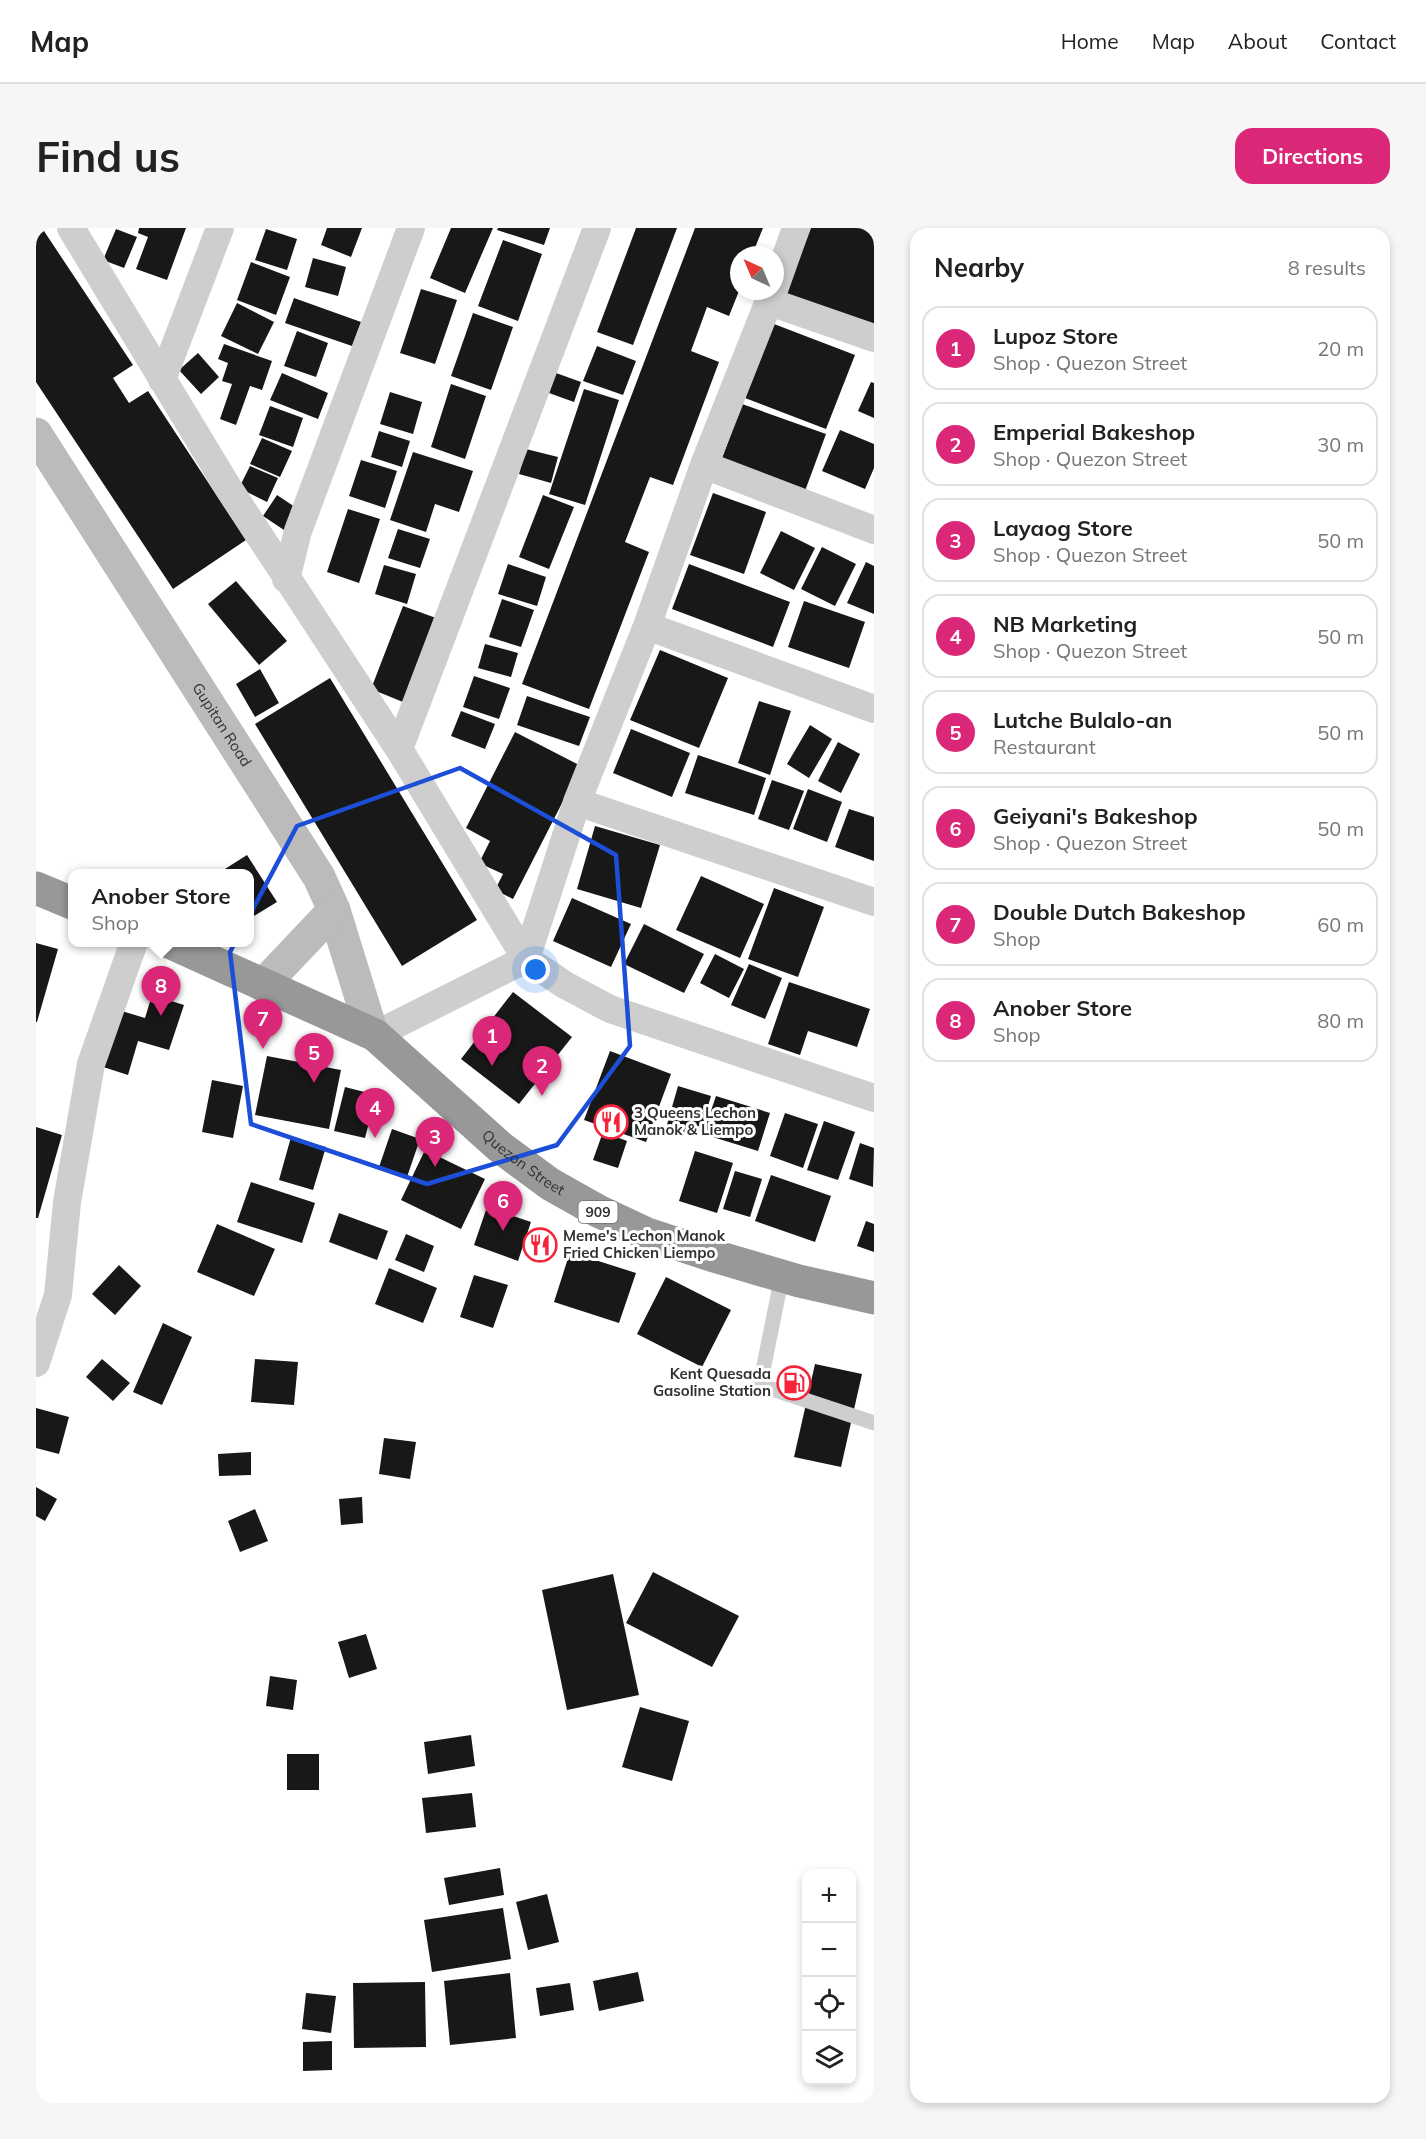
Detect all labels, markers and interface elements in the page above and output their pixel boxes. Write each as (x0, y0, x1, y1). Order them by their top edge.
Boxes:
text: Map (30, 24, 89, 59)
text: Home (1061, 28, 1119, 54)
text: Map (1152, 28, 1195, 54)
text: About (1228, 28, 1287, 54)
text: Contact (1320, 28, 1396, 54)
button: Directions (1235, 128, 1390, 184)
text: Find us (36, 130, 180, 183)
north arrow (730, 246, 784, 300)
text: Nearby (934, 251, 1024, 284)
text: 8 results (1288, 255, 1366, 280)
text: Lupoz Store (993, 322, 1118, 350)
text: 1 (950, 336, 962, 361)
text: 20 m (1317, 336, 1364, 361)
text: Shop · Quezon Street (993, 350, 1187, 375)
text: Emperial Bakeshop (993, 418, 1195, 446)
text: 2 (950, 432, 962, 457)
text: 30 m (1317, 432, 1364, 457)
text: Shop · Quezon Street (993, 446, 1187, 471)
text: Layaog Store (993, 514, 1133, 542)
text: 3 (950, 528, 962, 553)
text: 50 m (1317, 528, 1364, 553)
text: Shop · Quezon Street (993, 542, 1187, 567)
text: NB Marketing (993, 610, 1137, 638)
text: 4 (950, 624, 962, 649)
text: 50 m (1317, 624, 1364, 649)
text: Shop · Quezon Street (993, 638, 1187, 663)
street label: Gupitan Road (188, 679, 256, 770)
text: Lutche Bulalo-an (993, 706, 1172, 734)
text: 5 (950, 720, 962, 745)
text: 50 m (1317, 720, 1364, 745)
text: Restaurant (993, 734, 1096, 759)
text: Geiyani's Bakeshop (993, 802, 1198, 830)
text: 6 (950, 816, 962, 841)
text: 50 m (1317, 816, 1364, 841)
text: Shop · Quezon Street (993, 830, 1187, 855)
popup (68, 869, 254, 947)
text: Anober Store (91, 882, 231, 910)
text: Double Dutch Bakeshop (993, 898, 1246, 926)
text: Shop (91, 910, 139, 935)
text: 7 (950, 912, 962, 937)
text: 60 m (1317, 912, 1364, 937)
text: Shop (993, 926, 1041, 951)
your location (521, 955, 550, 984)
pin: 8 (142, 966, 180, 1016)
text: Anober Store (993, 994, 1132, 1022)
pin: 7 (244, 1000, 282, 1049)
text: 8 (950, 1008, 962, 1033)
text: 80 m (1317, 1008, 1364, 1033)
pin: 1 (472, 1016, 512, 1066)
text: Shop (993, 1022, 1041, 1047)
pin: 5 (294, 1034, 334, 1083)
pin: 2 (522, 1046, 562, 1096)
pin: 4 (356, 1088, 394, 1138)
place label: 3 Queens Lechon Manok & Liempo (634, 1103, 756, 1139)
restaurant icon: 3 Queens Lechon Manok & Liempo (593, 1104, 629, 1140)
pin: 3 (416, 1118, 454, 1167)
street label: Quezon Street (478, 1125, 568, 1199)
pin: 6 (484, 1182, 522, 1231)
road number: 909 (578, 1201, 618, 1223)
place label: Meme's Lechon Manok Fried Chicken Liempo (563, 1226, 726, 1262)
restaurant icon: Meme's Lechon Manok Fried Chicken Liempo (522, 1227, 558, 1263)
place label: Kent Quesada Gasoline Station (653, 1364, 771, 1400)
fuel station icon: Kent Quesada Gasoline Station (776, 1365, 812, 1401)
map controls (802, 1869, 856, 2085)
button: + (802, 1869, 856, 1923)
button: − (802, 1923, 856, 1977)
button: locate (802, 1977, 856, 2031)
button: layers (802, 2031, 856, 2085)

